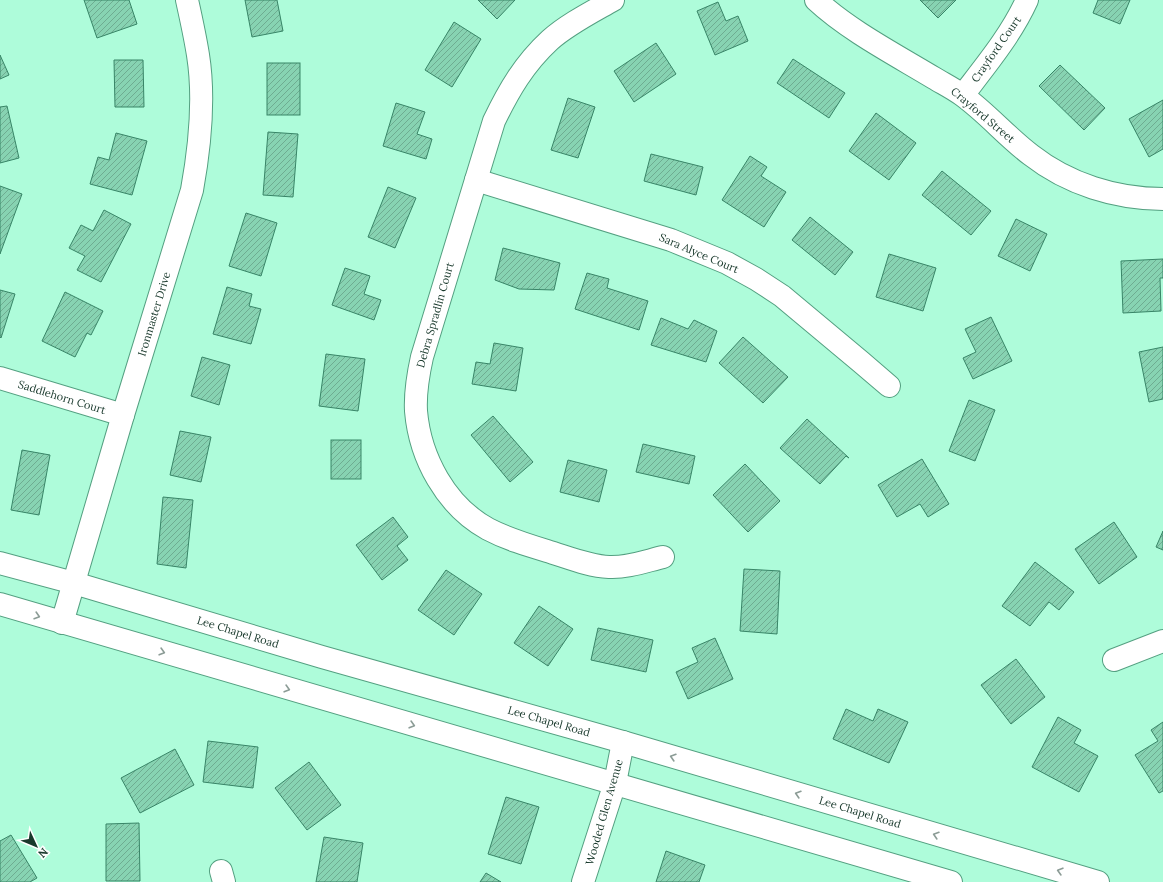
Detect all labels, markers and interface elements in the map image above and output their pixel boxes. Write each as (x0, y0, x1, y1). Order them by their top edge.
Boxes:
street label: Crayford Court (968, 13, 1024, 85)
street label: Crayford Street (948, 84, 1018, 146)
street label: Sara Alyce Court (657, 230, 742, 276)
street label: Debra Spradlin Court (413, 260, 457, 369)
street label: Ironmaster Drive (135, 270, 173, 358)
street label: Saddlehorn Court (16, 377, 108, 417)
one-way arrow (34, 611, 41, 620)
street label: Lee Chapel Road (195, 613, 281, 651)
one-way arrow (158, 647, 165, 656)
one-way arrow (283, 684, 290, 693)
street label: Lee Chapel Road (506, 703, 592, 740)
one-way arrow (408, 720, 415, 729)
one-way arrow (670, 753, 677, 762)
street label: Wooded Glen Avenue (582, 757, 626, 867)
one-way arrow (794, 790, 801, 799)
street label: Lee Chapel Road (817, 793, 903, 831)
north arrow (16, 826, 56, 866)
one-way arrow (932, 831, 939, 840)
text: N (35, 845, 51, 861)
one-way arrow (1057, 867, 1064, 876)

